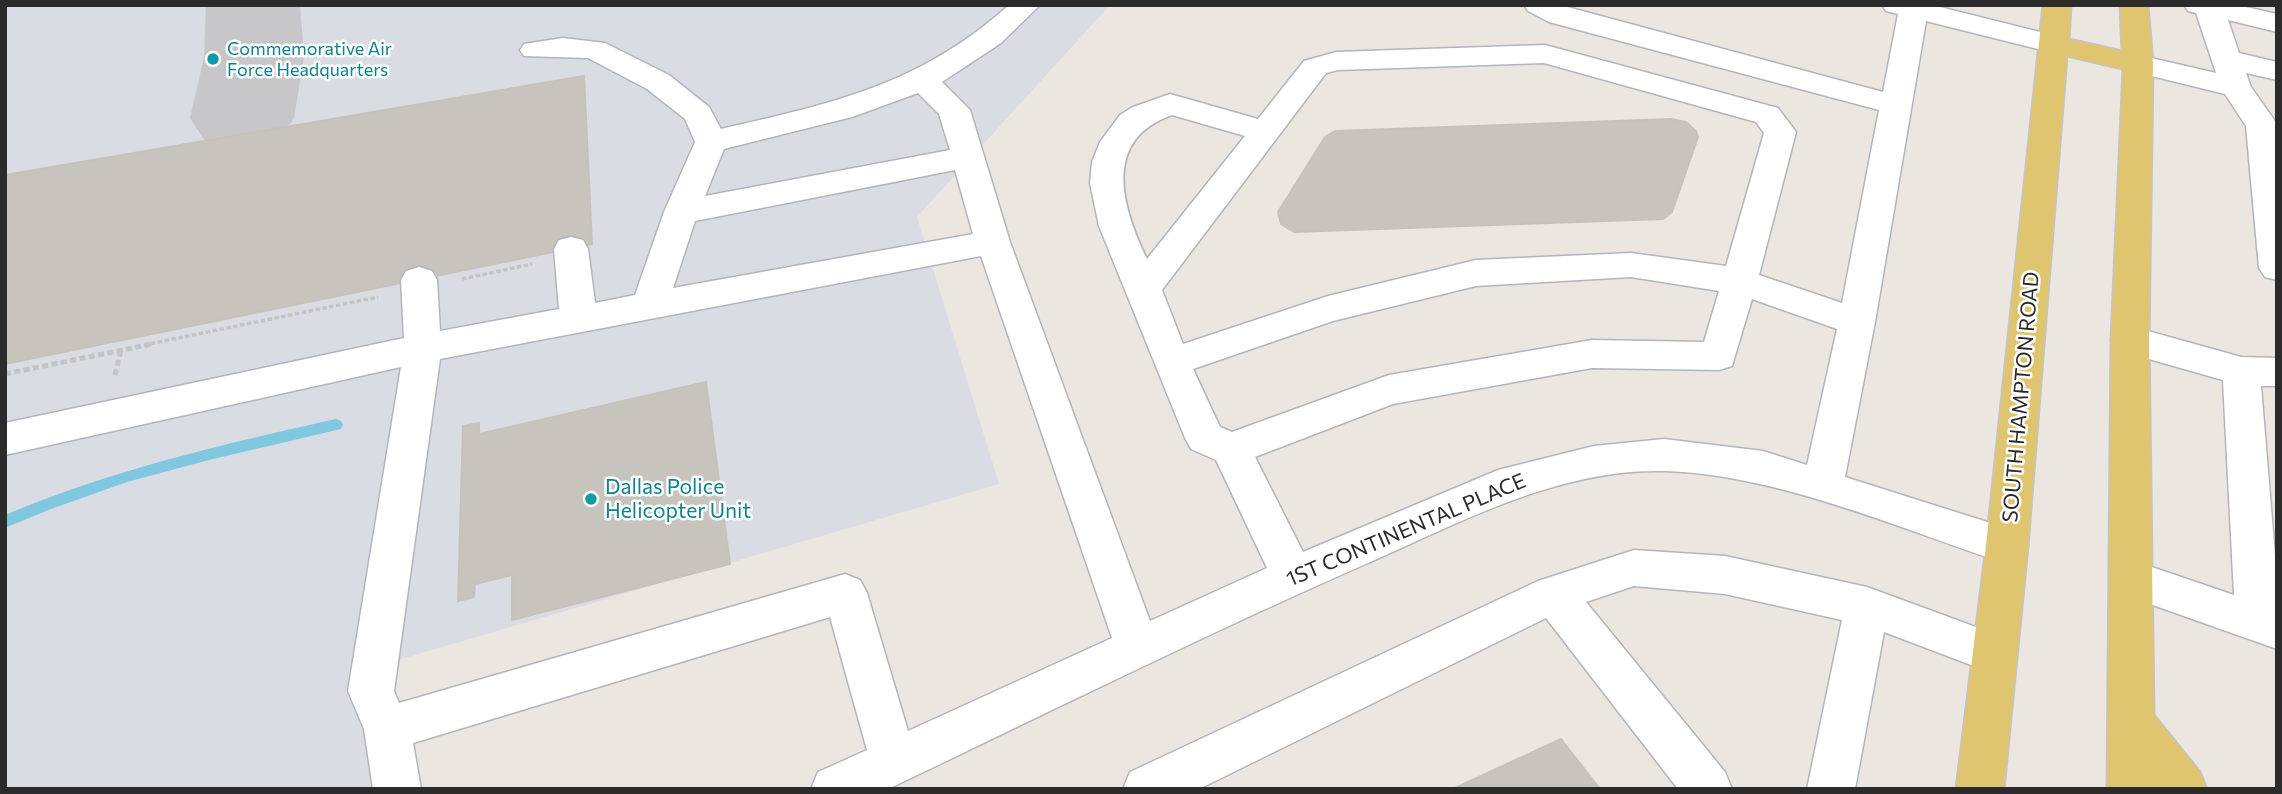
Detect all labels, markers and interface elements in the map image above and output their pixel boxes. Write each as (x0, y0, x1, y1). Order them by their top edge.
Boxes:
place label: Commemorative Air Force Headquarters (227, 38, 392, 80)
marker: Commemorative Air Force Headquarters (205, 51, 221, 67)
street label: SOUTH HAMPTON ROAD (1997, 271, 2045, 523)
street label: 1ST CONTINENTAL PLACE (1283, 468, 1529, 592)
place label: Dallas Police Helicopter Unit (605, 474, 751, 524)
marker: Dallas Police Helicopter Unit (583, 491, 599, 507)

